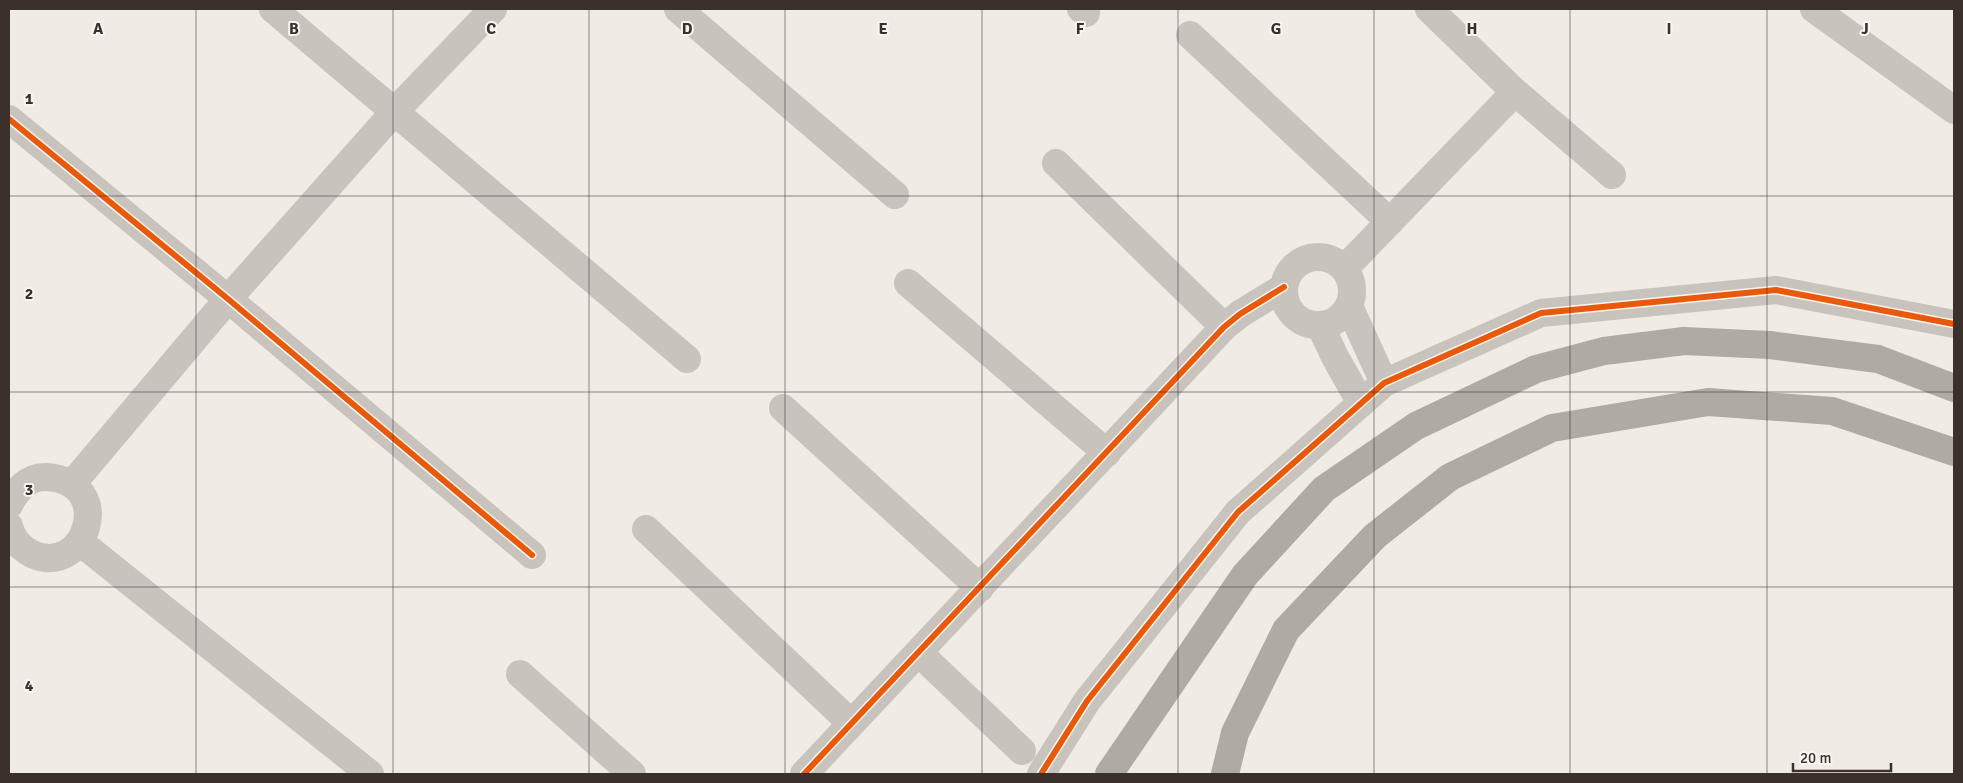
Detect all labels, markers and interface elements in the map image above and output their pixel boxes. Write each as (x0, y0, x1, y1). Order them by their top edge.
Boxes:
text: A (93, 19, 104, 39)
text: B (289, 19, 299, 39)
text: C (486, 19, 496, 39)
text: D (682, 19, 693, 39)
text: E (878, 19, 888, 39)
text: F (1076, 19, 1085, 39)
text: G (1271, 19, 1281, 39)
text: H (1467, 19, 1477, 39)
text: I (1666, 19, 1672, 39)
text: J (1861, 19, 1869, 39)
text: 1 (25, 89, 34, 109)
text: 2 (25, 284, 33, 304)
text: 3 (25, 480, 33, 500)
text: 4 (25, 676, 34, 696)
scale bar (1793, 740, 1890, 772)
text: 20 m (1800, 749, 1831, 767)

